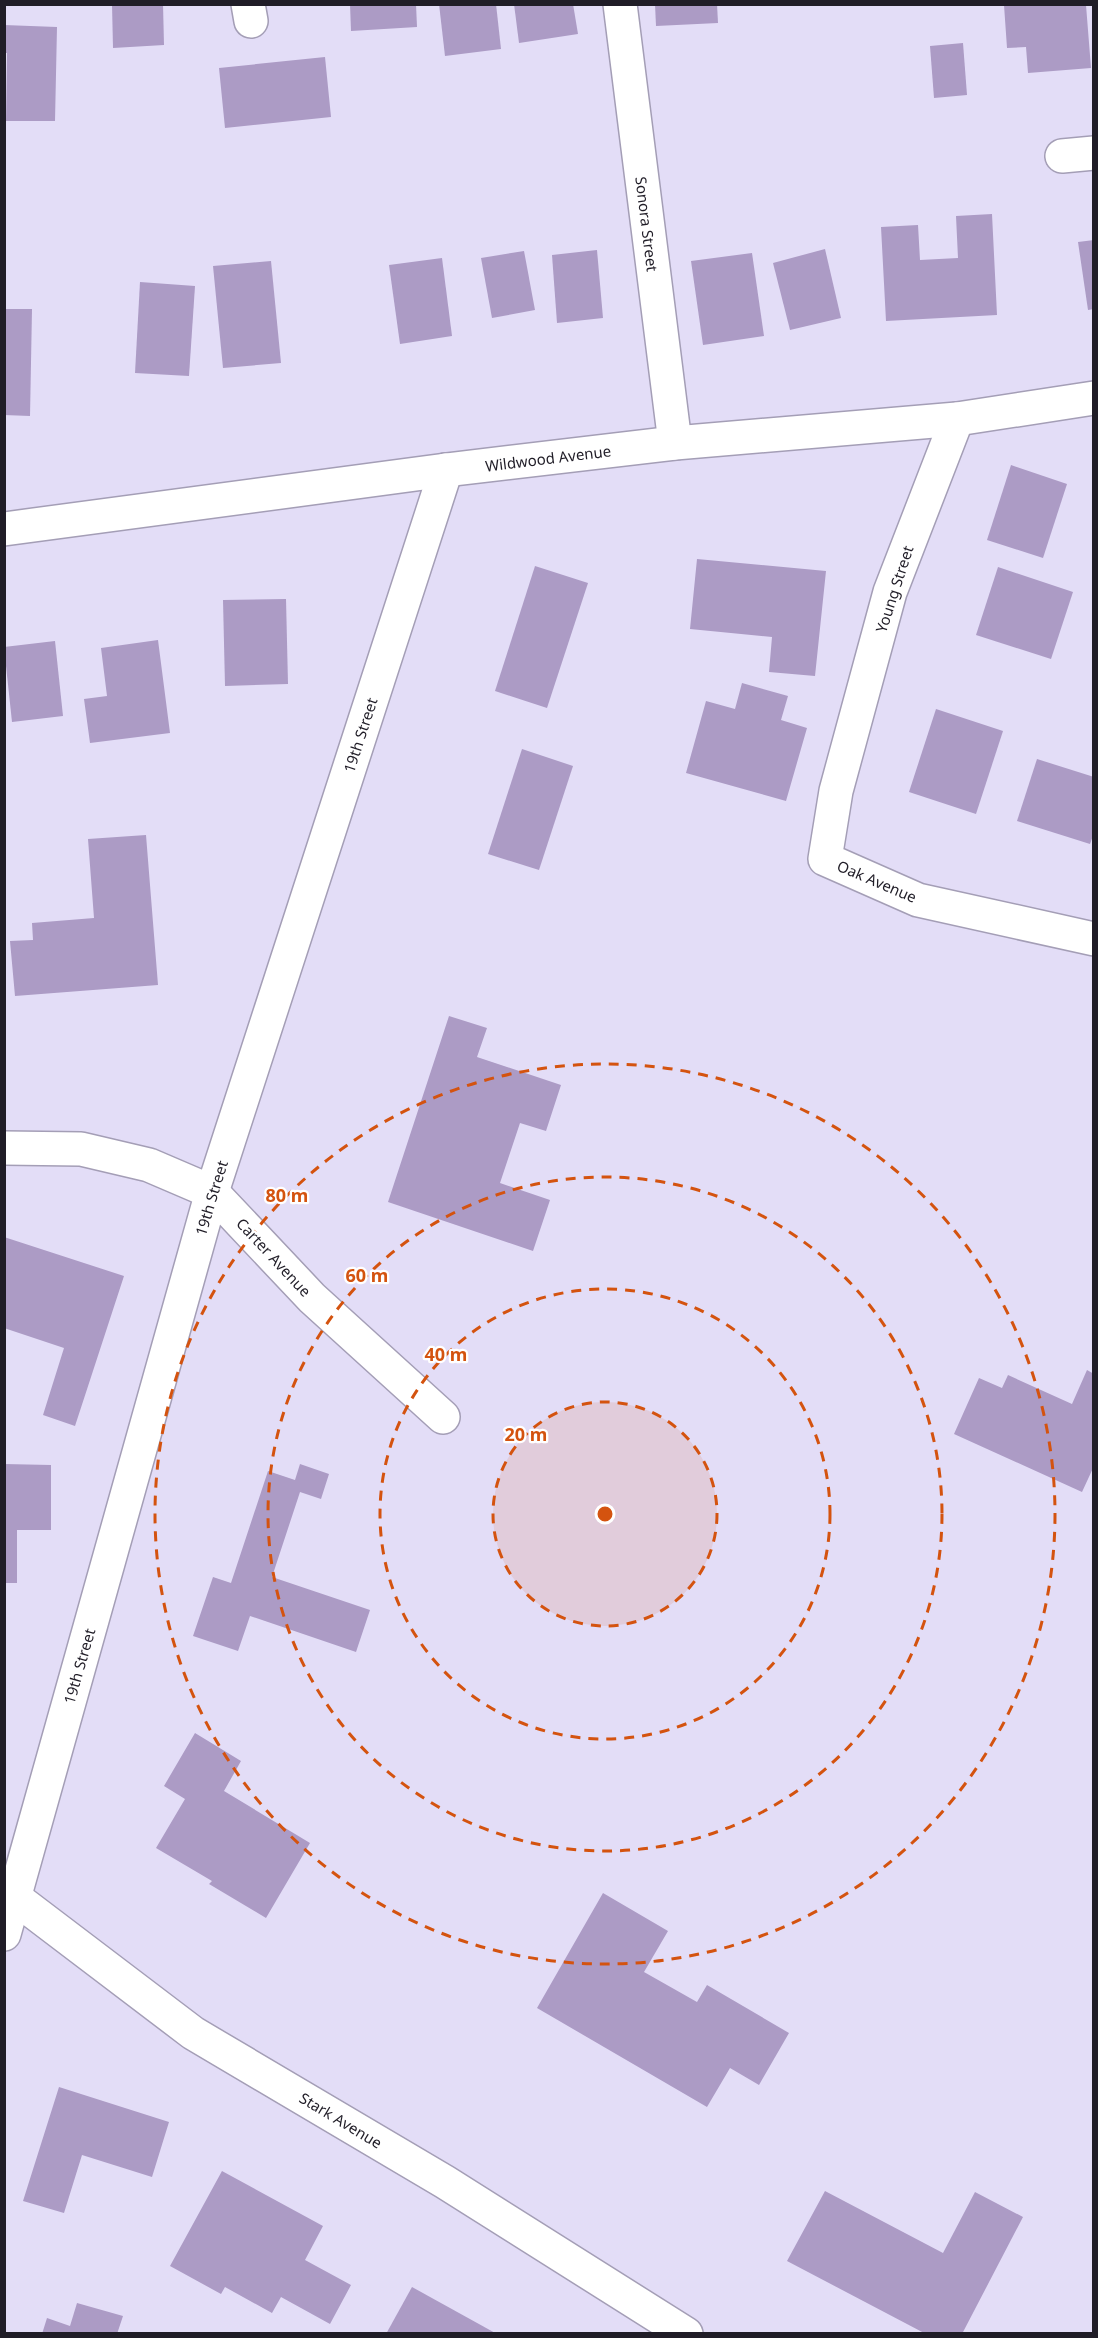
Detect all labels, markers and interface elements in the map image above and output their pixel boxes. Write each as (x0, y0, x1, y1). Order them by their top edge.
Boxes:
street label: Sonora Street (631, 175, 663, 273)
street label: Wildwood Avenue (484, 440, 612, 476)
street label: Young Street (871, 542, 918, 635)
street label: 19th Street (338, 694, 382, 775)
street label: Oak Avenue (834, 855, 920, 907)
street label: 19th Street (190, 1157, 232, 1238)
text: 80 m (266, 1183, 308, 1207)
street label: Carter Avenue (232, 1213, 316, 1301)
text: 60 m (346, 1263, 388, 1287)
text: 40 m (425, 1342, 467, 1366)
text: 20 m (505, 1422, 547, 1446)
centre of rings (595, 1504, 615, 1524)
street label: 19th Street (59, 1625, 99, 1706)
street label: Stark Avenue (296, 2088, 386, 2152)

